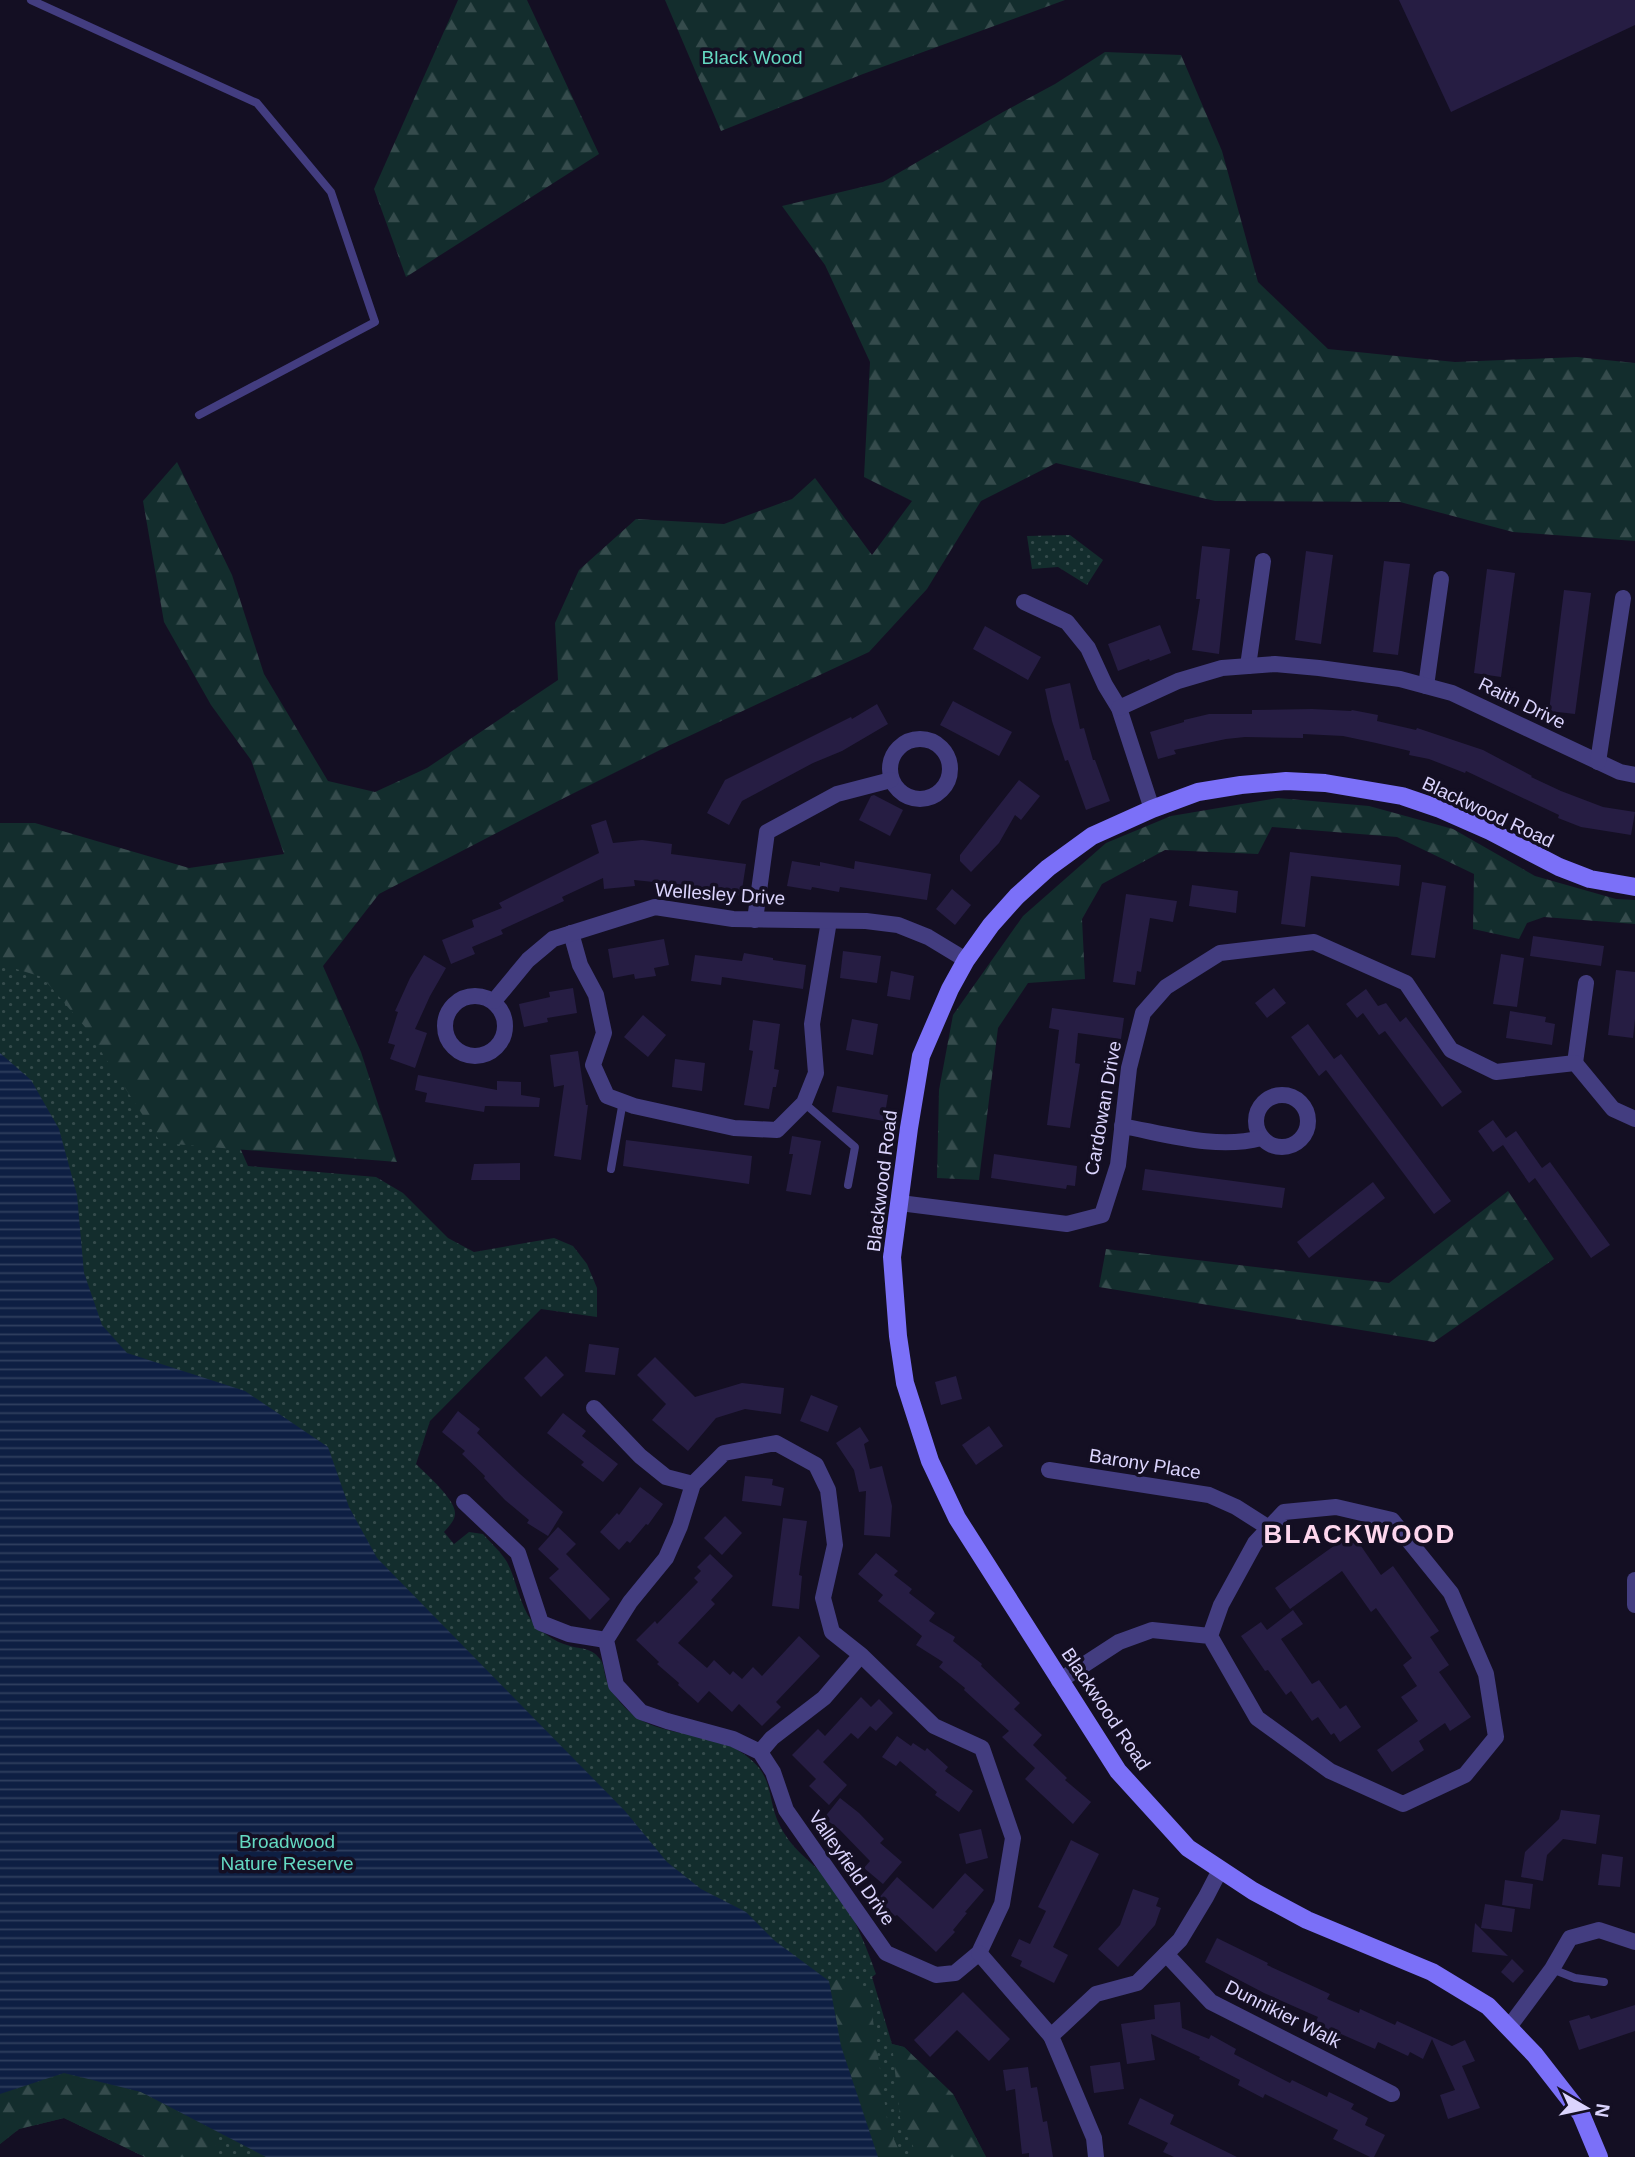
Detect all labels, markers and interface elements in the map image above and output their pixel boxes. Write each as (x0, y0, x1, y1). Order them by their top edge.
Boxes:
park label: Black Wood (701, 47, 803, 68)
street label: Raith Drive (1475, 673, 1569, 733)
street label: Blackwood Road (1419, 772, 1557, 852)
street label: Wellesley Drive (654, 879, 786, 909)
street label: Cardowan Drive (1081, 1039, 1125, 1177)
street label: Blackwood Road (863, 1109, 901, 1253)
street label: Barony Place (1088, 1445, 1202, 1483)
district label: BLACKWOOD (1264, 1519, 1456, 1549)
street label: Blackwood Road (1057, 1644, 1155, 1774)
street label: Valleyfield Drive (805, 1807, 899, 1929)
park label: Broadwood Nature Reserve (220, 1831, 354, 1874)
street label: Dunnikier Walk (1222, 1976, 1345, 2052)
north arrow (1551, 2073, 1621, 2143)
text: N (1591, 2102, 1614, 2119)

